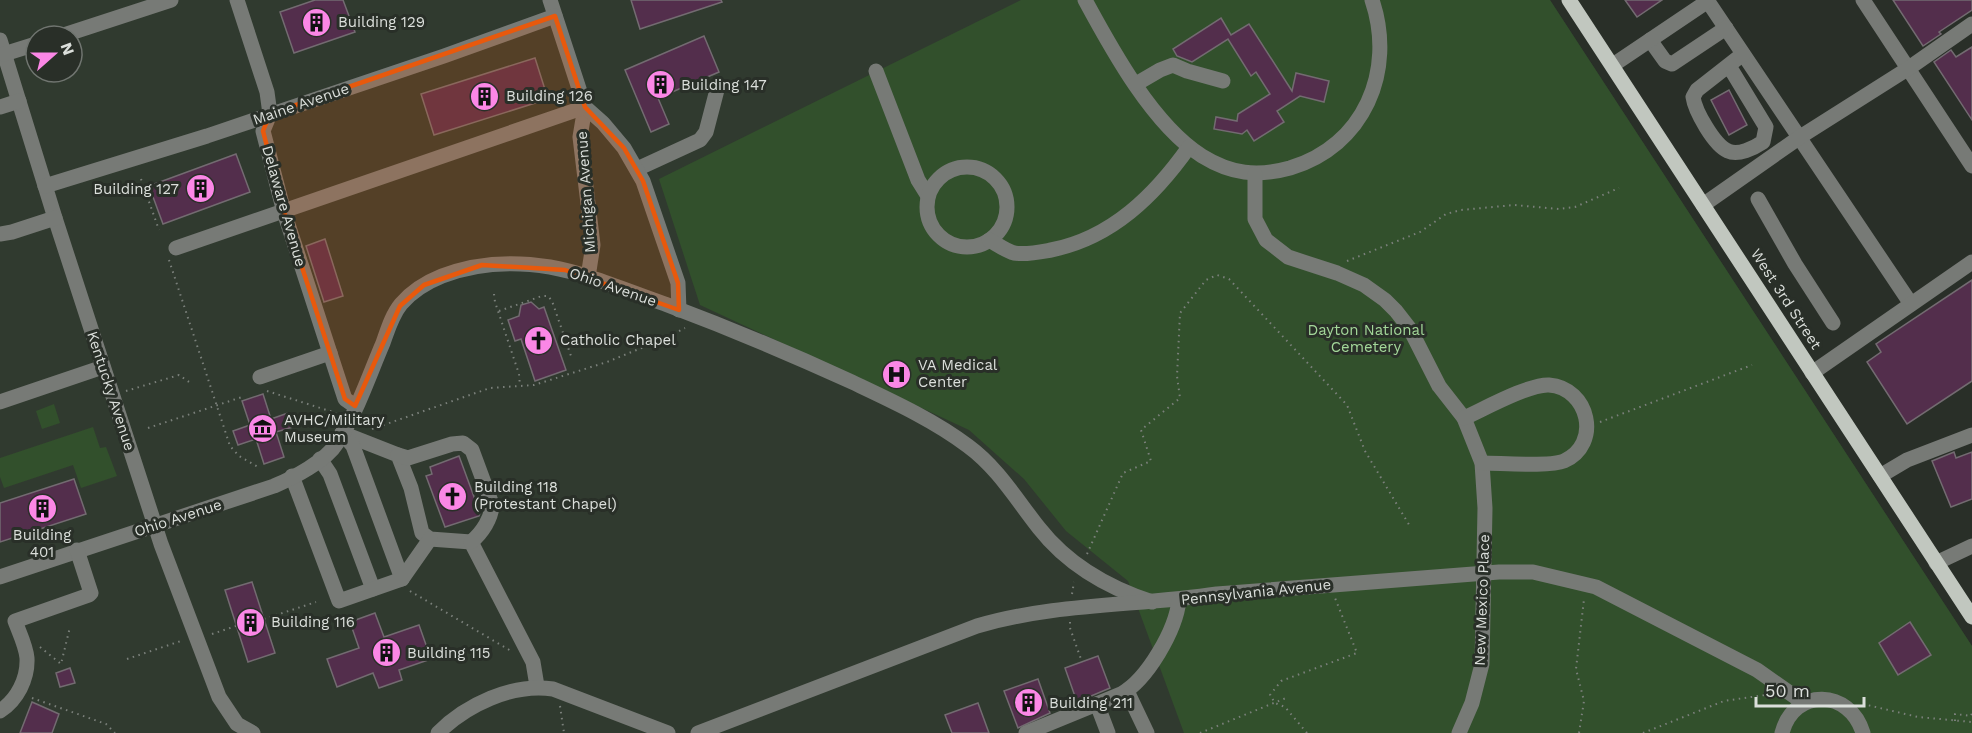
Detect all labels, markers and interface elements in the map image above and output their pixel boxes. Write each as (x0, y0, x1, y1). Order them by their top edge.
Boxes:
building icon: Building 129 (301, 6, 333, 38)
place label: Building 129 (338, 13, 425, 31)
north arrow (24, 24, 84, 84)
text: N (57, 40, 79, 58)
building icon: Building 147 (644, 69, 676, 101)
place label: Building 147 (681, 76, 767, 94)
street label: Maine Avenue (250, 79, 352, 129)
building icon: Building 126 (469, 80, 501, 112)
place label: Building 126 (506, 87, 593, 105)
street label: Michigan Avenue (573, 131, 599, 253)
street label: Delaware Avenue (258, 143, 310, 269)
building icon: Building 127 (184, 173, 216, 205)
place label: Building 127 (93, 180, 179, 198)
street label: West 3rd Street (1747, 245, 1826, 353)
street label: Ohio Avenue (567, 264, 659, 310)
park label: Dayton National Cemetery (1307, 321, 1425, 356)
church icon: Catholic Chapel (523, 324, 555, 356)
street label: Kentucky Avenue (83, 329, 139, 453)
place label: Catholic Chapel (560, 331, 676, 349)
place label: VA Medical Center (918, 356, 998, 391)
hospital icon: VA Medical Center (881, 358, 913, 390)
place label: AVHC/Military Museum (284, 411, 385, 446)
museum icon: AVHC/Military Museum (247, 413, 279, 445)
place label: Building 118 (Protestant Chapel) (474, 478, 617, 513)
church icon: Building 118 (Protestant Chapel) (437, 480, 469, 512)
building icon: Building 401 (26, 492, 58, 524)
street label: Ohio Avenue (132, 495, 224, 541)
place label: Building 401 (13, 526, 71, 561)
street label: New Mexico Place (1471, 534, 1493, 666)
street label: Pennsylvania Avenue (1180, 575, 1332, 609)
building icon: Building 116 (234, 606, 266, 638)
place label: Building 116 (271, 613, 355, 631)
building icon: Building 115 (370, 637, 402, 669)
place label: Building 115 (407, 644, 491, 662)
scale bar (1756, 670, 1864, 708)
text: 50 m (1765, 680, 1810, 701)
building icon: Building 211 (1012, 687, 1044, 719)
place label: Building 211 (1049, 694, 1133, 712)

